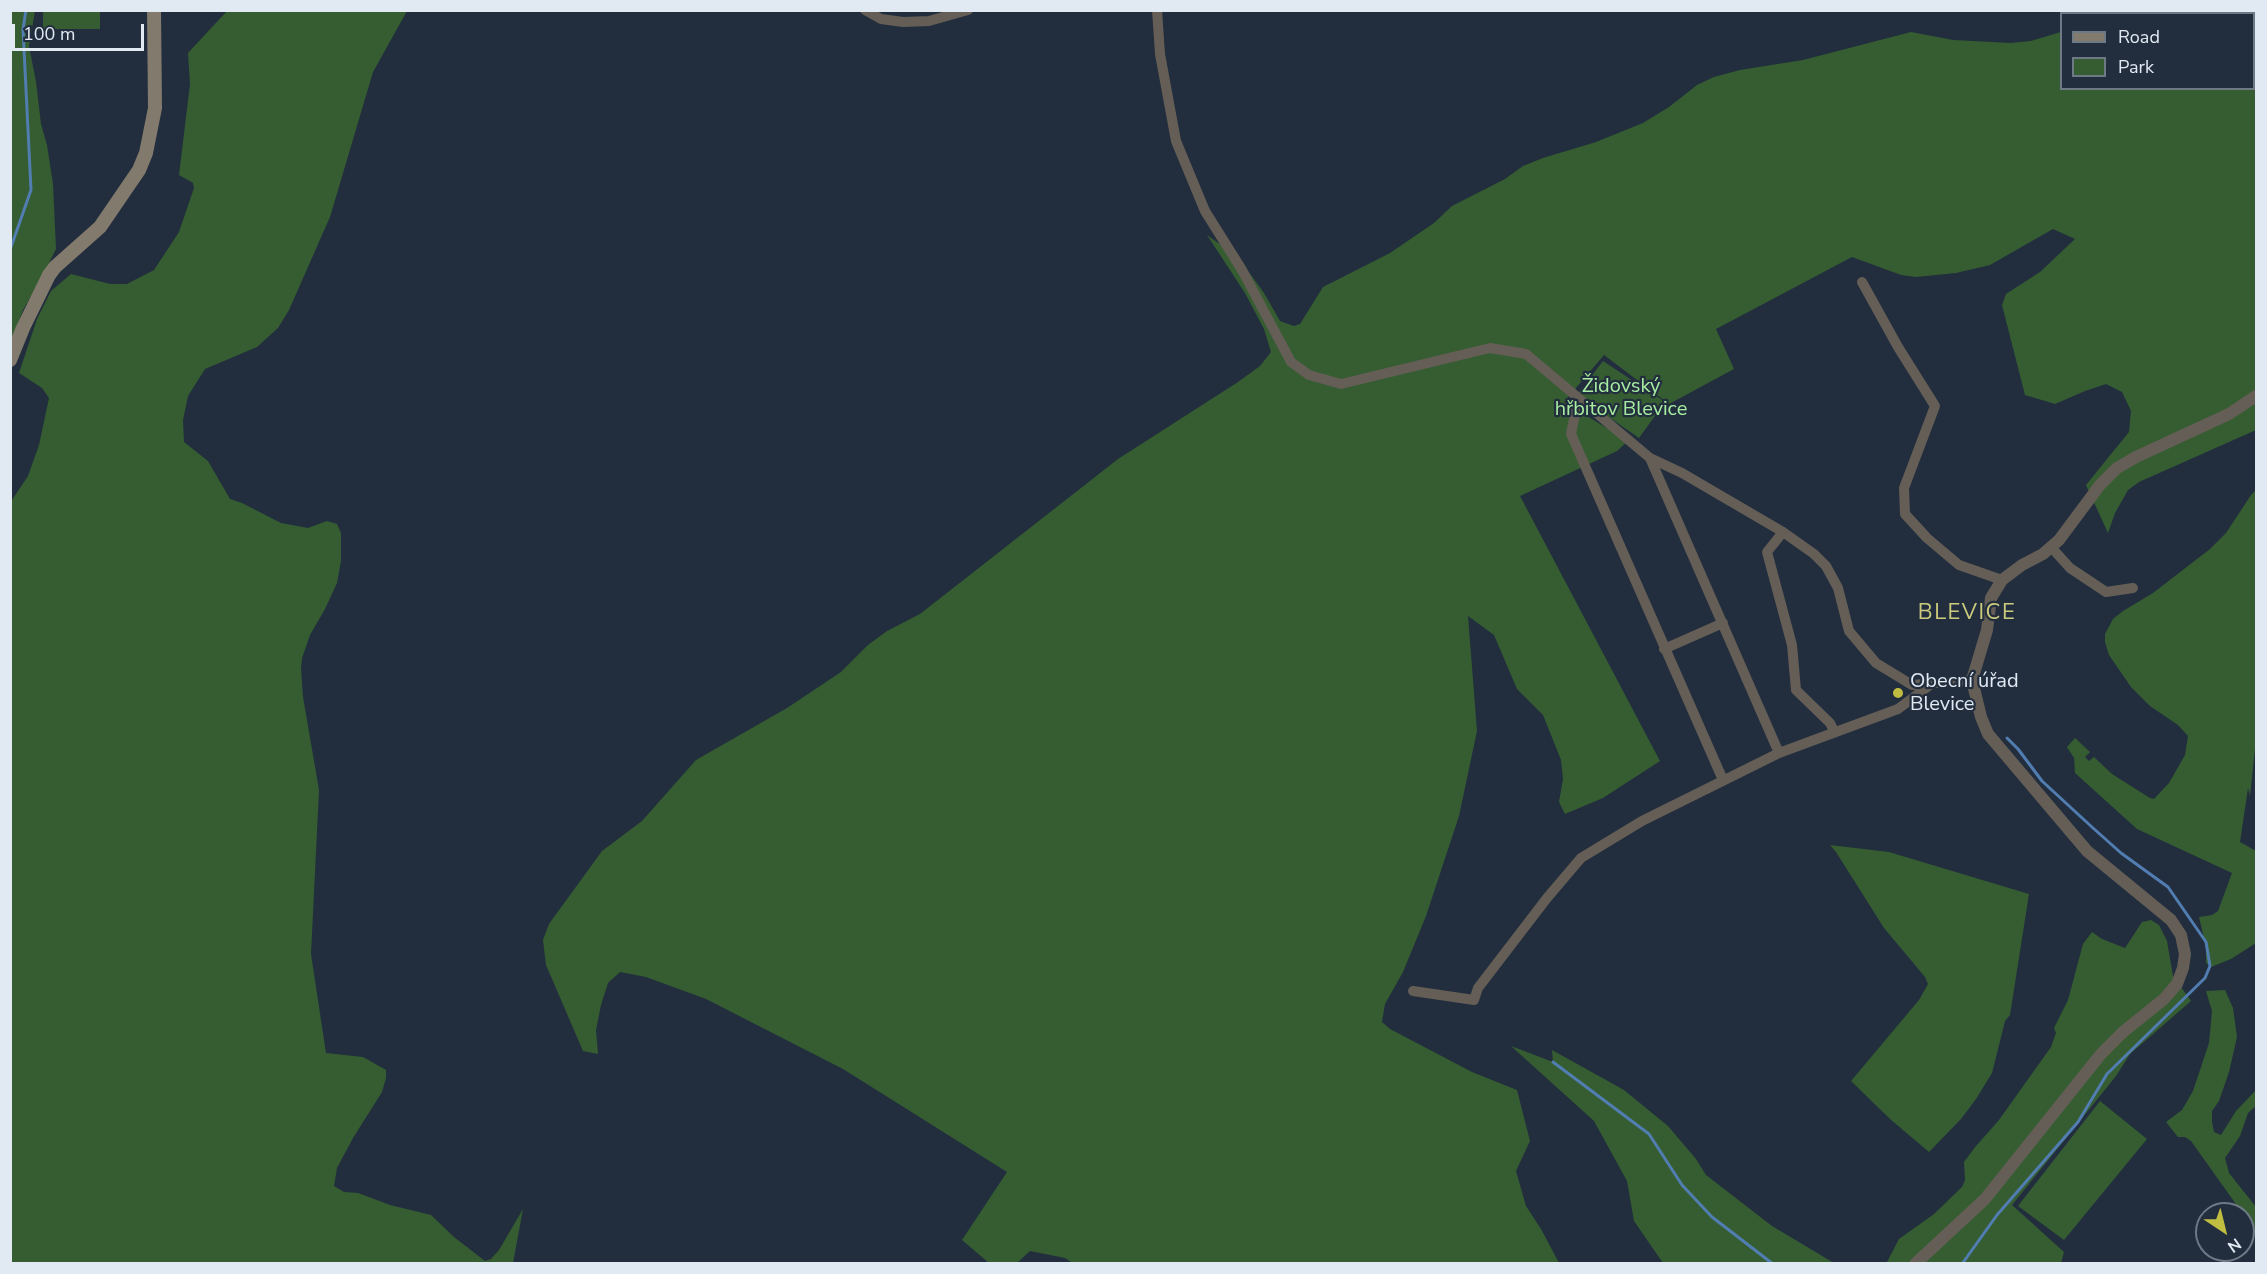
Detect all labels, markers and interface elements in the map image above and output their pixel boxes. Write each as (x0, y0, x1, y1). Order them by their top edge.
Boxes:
scale bar (15, 12, 147, 50)
legend (2060, 12, 2255, 90)
text: 100 m (23, 22, 75, 46)
text: Road (2118, 25, 2160, 49)
text: Park (2118, 55, 2154, 79)
park label: Židovský hřbitov Blevice (1555, 375, 1687, 422)
district label: BLEVICE (1918, 601, 2016, 627)
place label: Obecní úřad Blevice (1910, 670, 2019, 717)
marker: Obecní úřad Blevice (1891, 686, 1905, 700)
north arrow (2195, 1202, 2255, 1262)
text: N (2223, 1233, 2245, 1258)

